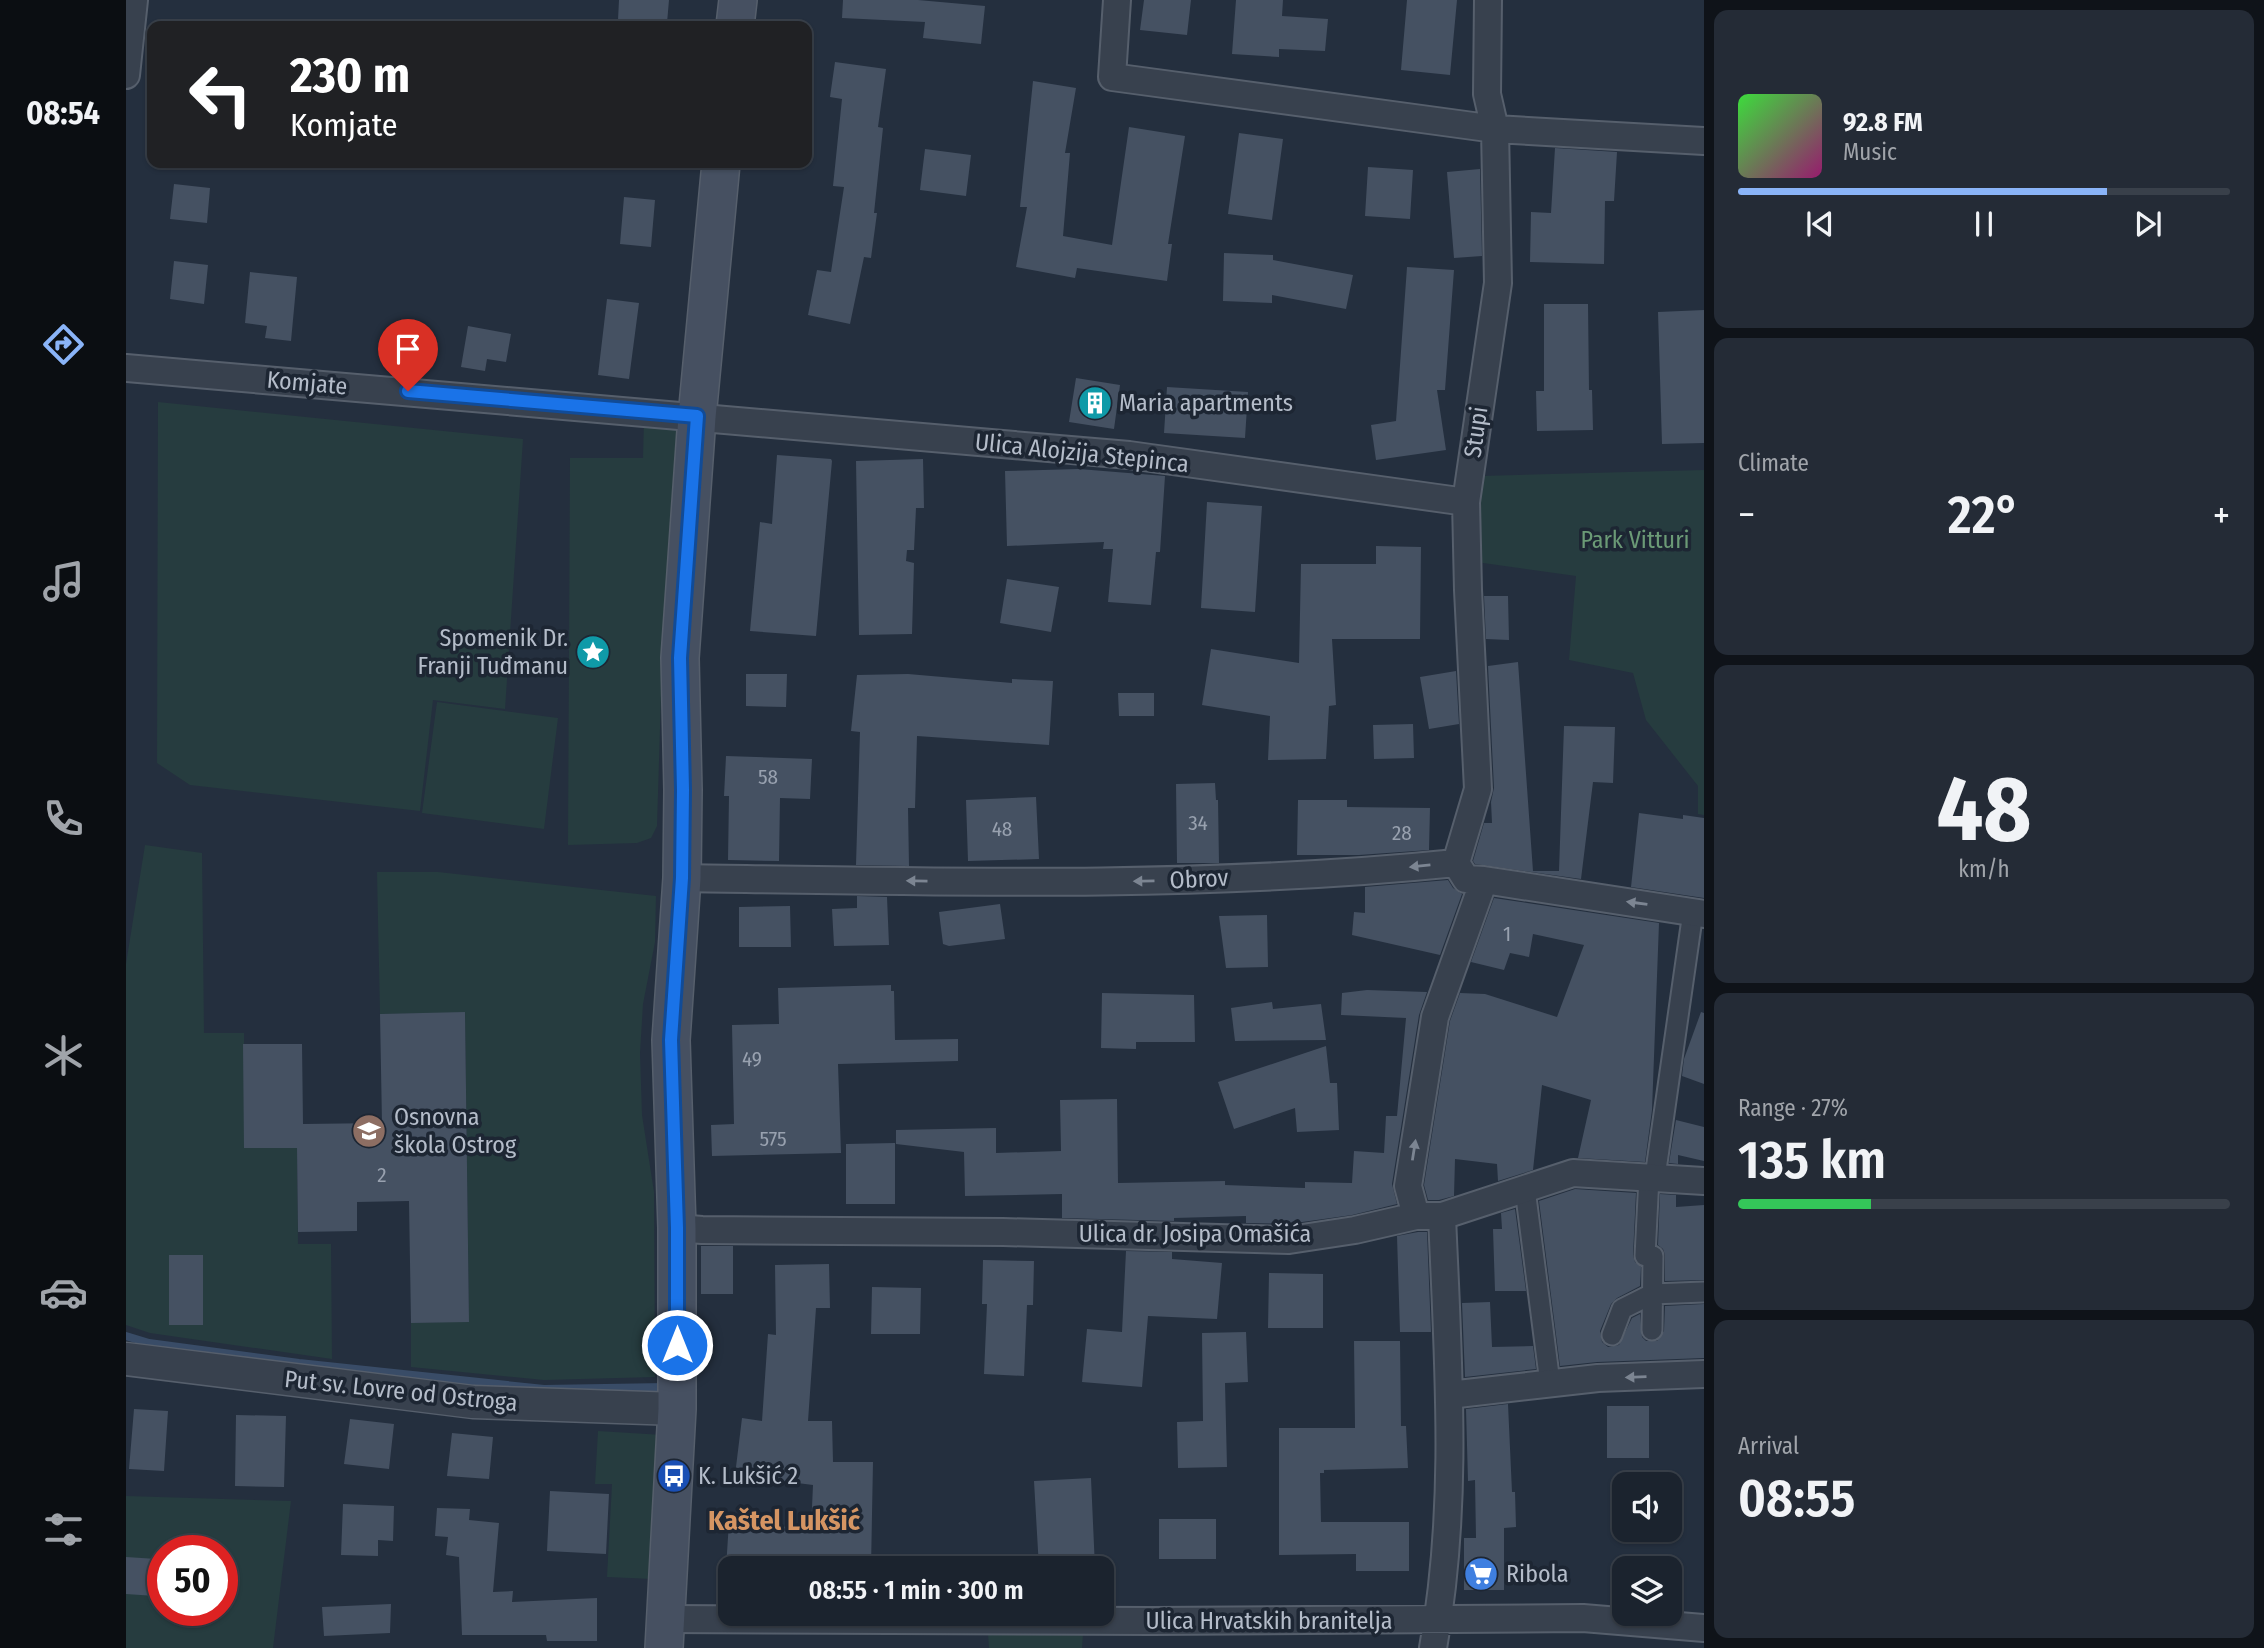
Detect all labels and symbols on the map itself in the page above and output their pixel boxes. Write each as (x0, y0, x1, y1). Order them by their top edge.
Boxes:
pin (378, 319, 438, 391)
street label: Komjate (266, 366, 348, 400)
building icon: Maria apartments (1076, 384, 1114, 422)
place label: Maria apartments (1119, 389, 1293, 417)
street label: Stupi (1459, 405, 1493, 459)
street label: Ulica Alojzija Stepinca (974, 428, 1190, 478)
park label: Park Vitturi (1580, 526, 1690, 554)
place label: Spomenik Dr. Franji Tuđmanu (417, 624, 568, 680)
place icon: Spomenik Dr. Franji Tuđmanu (574, 633, 612, 671)
house number: 58 (758, 764, 778, 790)
house number: 34 (1188, 810, 1208, 836)
house number: 48 (992, 816, 1012, 842)
house number: 28 (1392, 820, 1412, 846)
one-way arrow (1409, 861, 1431, 872)
street label: Obrov (1169, 863, 1229, 895)
one-way arrow (906, 875, 928, 887)
one-way arrow (1133, 875, 1155, 887)
one-way arrow (1626, 897, 1648, 908)
house number: 1 (1503, 921, 1511, 947)
house number: 49 (742, 1046, 762, 1072)
place label: Osnovna škola Ostrog (394, 1103, 517, 1159)
school or university icon: Osnovna škola Ostrog (350, 1112, 388, 1150)
house number: 575 (759, 1126, 787, 1152)
one-way arrow (1409, 1139, 1420, 1161)
house number: 2 (377, 1162, 387, 1188)
street label: Ulica dr. Josipa Omašića (1079, 1220, 1311, 1248)
position arrow (640, 1308, 714, 1382)
street label: Put sv. Lovre od Ostroga (283, 1365, 519, 1417)
one-way arrow (1625, 1371, 1647, 1382)
bus stop icon: K. Lukšić 2 (655, 1457, 693, 1495)
place label: K. Lukšić 2 (698, 1462, 798, 1490)
district label: Kaštel Lukšić (708, 1504, 861, 1537)
speed limit sign: 50 (147, 1535, 238, 1626)
supermarket icon: Ribola (1462, 1555, 1500, 1593)
place label: Ribola (1506, 1560, 1569, 1588)
street label: Ulica Hrvatskih branitelja (1146, 1607, 1392, 1635)

